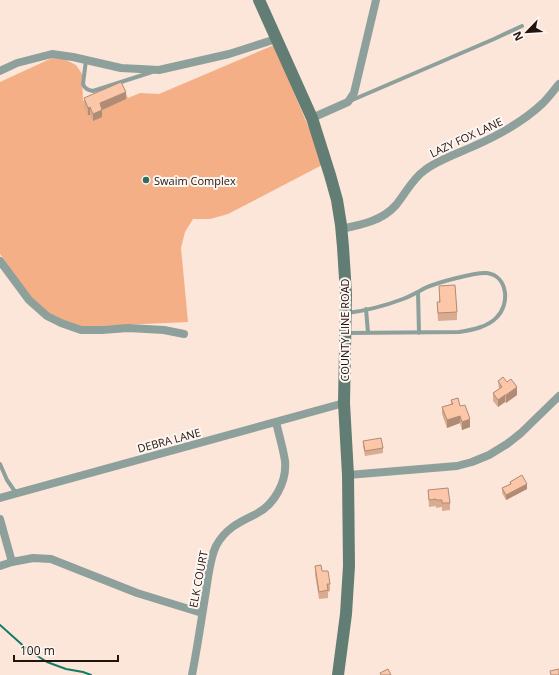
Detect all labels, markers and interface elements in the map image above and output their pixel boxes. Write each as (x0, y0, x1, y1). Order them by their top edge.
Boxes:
north arrow (507, 12, 547, 52)
text: N (509, 29, 526, 44)
street label: LAZY FOX LANE (427, 114, 505, 160)
place label: Swaim Complex (154, 173, 236, 188)
marker: Swaim Complex (141, 175, 151, 185)
street label: COUNTY LINE ROAD (337, 278, 352, 382)
street label: DEBRA LANE (136, 424, 202, 456)
street label: ELK COURT (185, 549, 211, 609)
scale bar (14, 637, 118, 663)
text: 100 m (20, 642, 55, 659)

